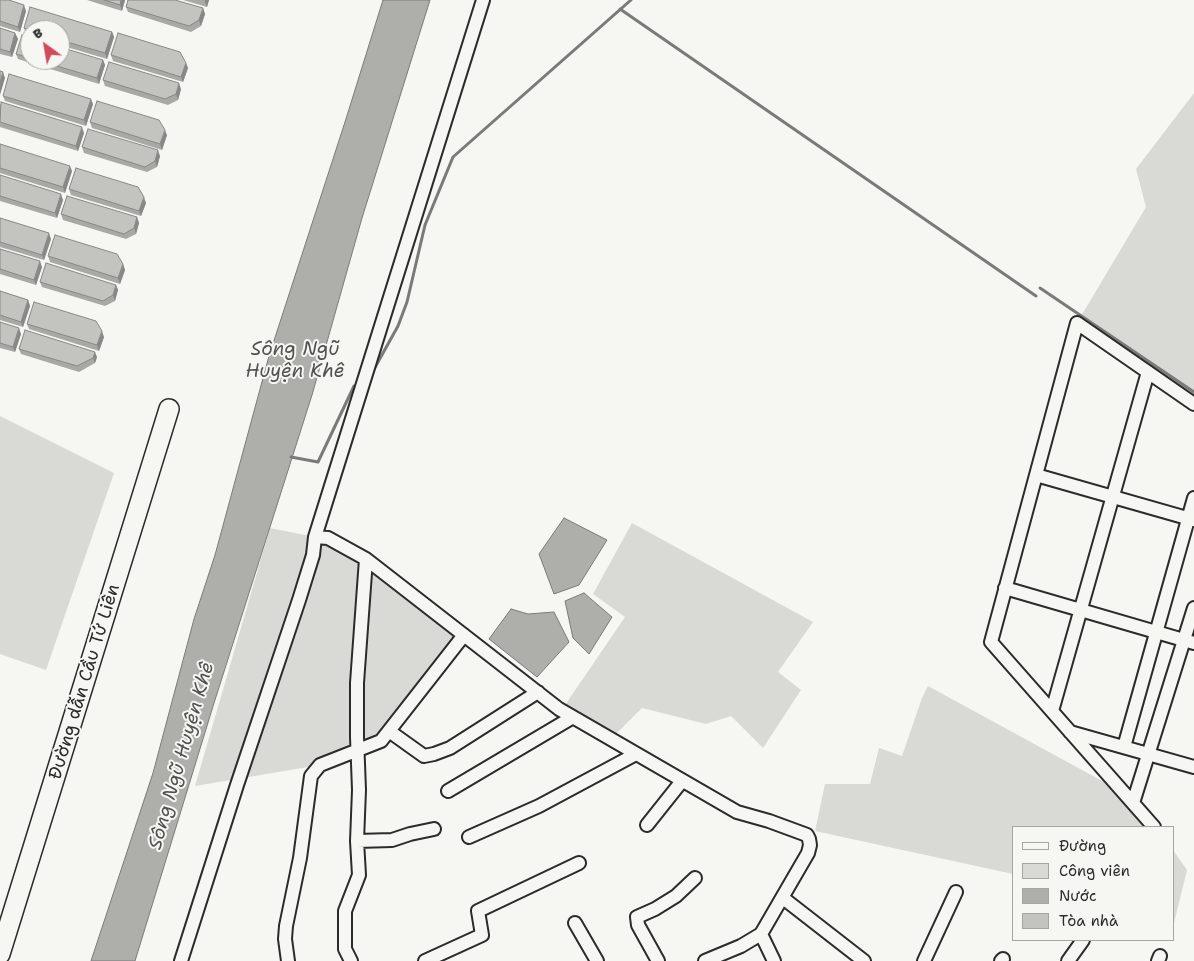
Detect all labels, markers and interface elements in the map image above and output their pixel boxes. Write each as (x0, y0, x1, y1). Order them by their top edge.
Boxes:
north arrow (20, 20, 70, 70)
text: B (29, 23, 46, 43)
water label: Sông Ngũ Huyện Khê (245, 339, 345, 383)
street label: Đường dẫn Cầu Tứ Liên (45, 582, 125, 782)
water label: Sông Ngũ Huyện Khê (144, 660, 220, 852)
legend (1012, 826, 1174, 941)
text: Đường (1059, 836, 1106, 856)
text: Công viên (1059, 861, 1130, 881)
text: Nước (1059, 886, 1096, 906)
text: Tòa nhà (1059, 911, 1118, 931)

